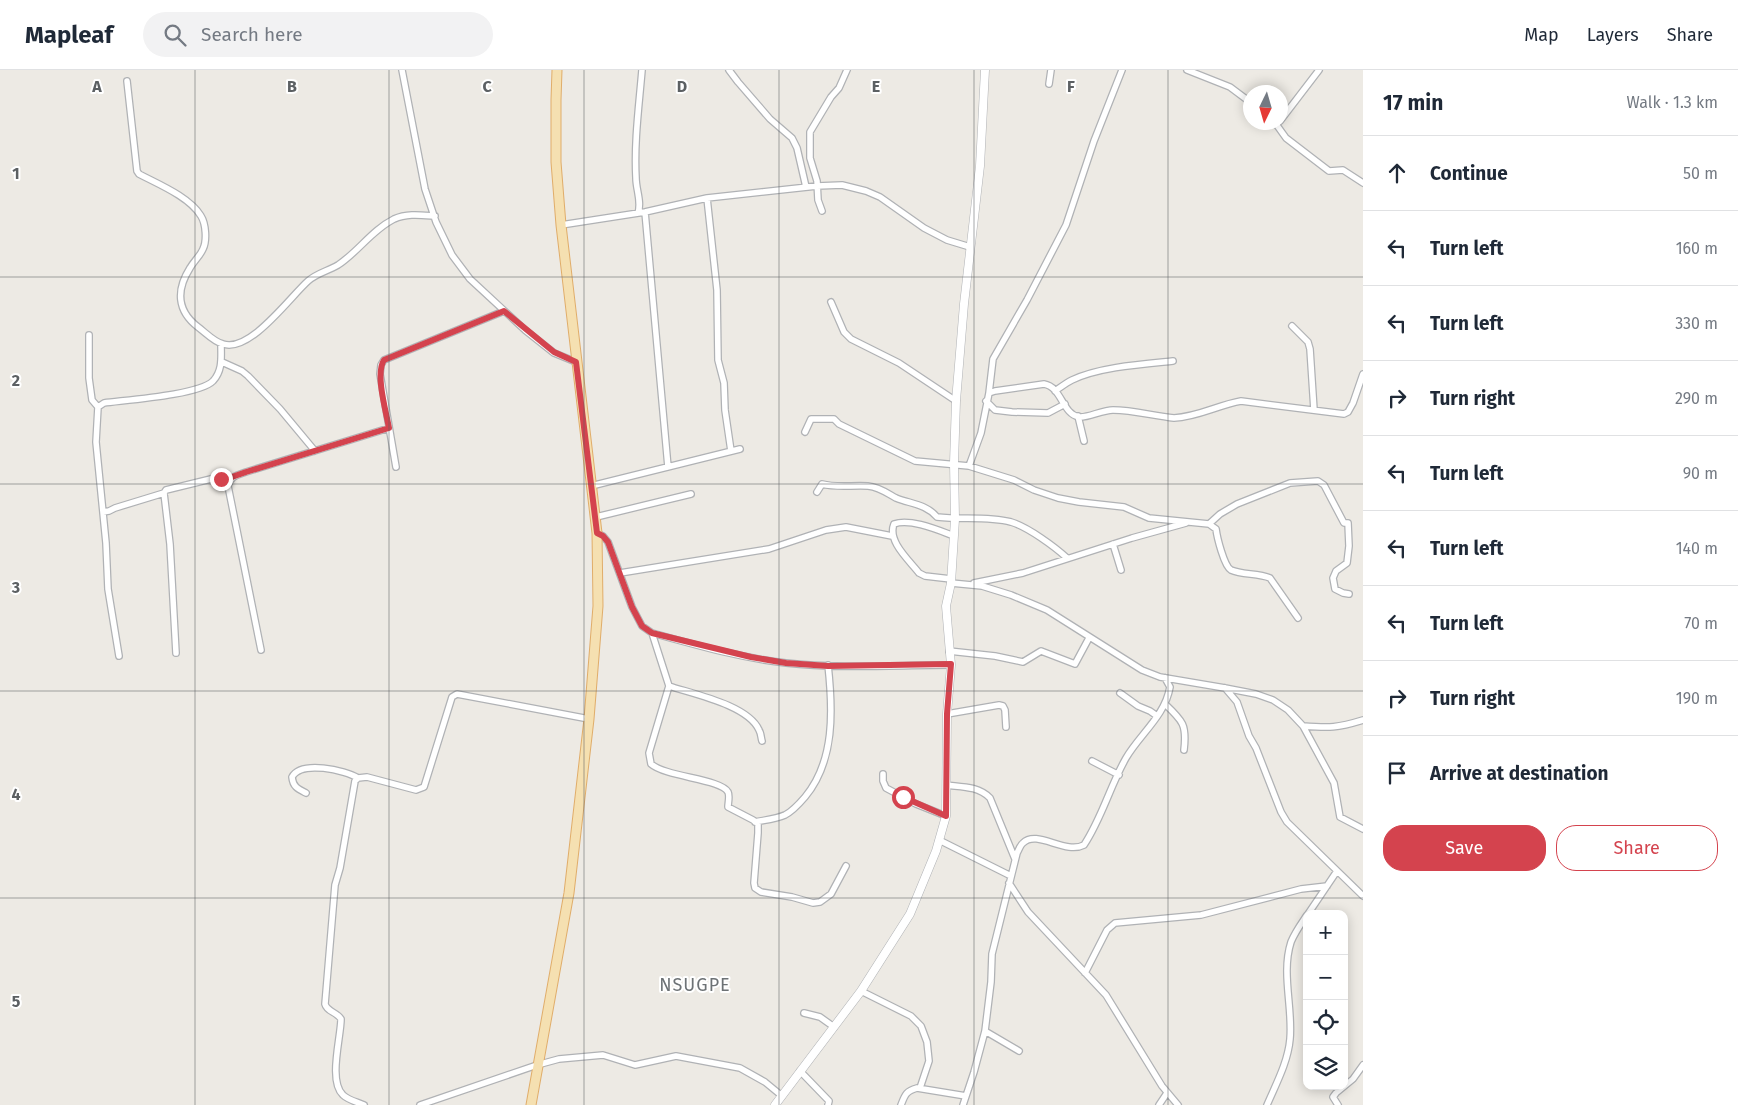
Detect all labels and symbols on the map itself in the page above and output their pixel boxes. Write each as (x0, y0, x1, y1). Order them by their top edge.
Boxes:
text: A (91, 77, 102, 96)
text: B (287, 77, 297, 96)
text: C (482, 77, 492, 96)
text: D (677, 77, 687, 96)
text: E (872, 77, 880, 96)
text: F (1067, 77, 1075, 96)
north arrow (1243, 85, 1288, 130)
text: 1 (12, 164, 20, 183)
text: 2 (12, 371, 20, 390)
route end (210, 468, 233, 491)
text: 3 (11, 578, 20, 597)
text: 4 (11, 785, 21, 804)
route start (892, 786, 915, 809)
district label: NSUGPE (659, 974, 731, 996)
text: 5 (12, 992, 21, 1011)

